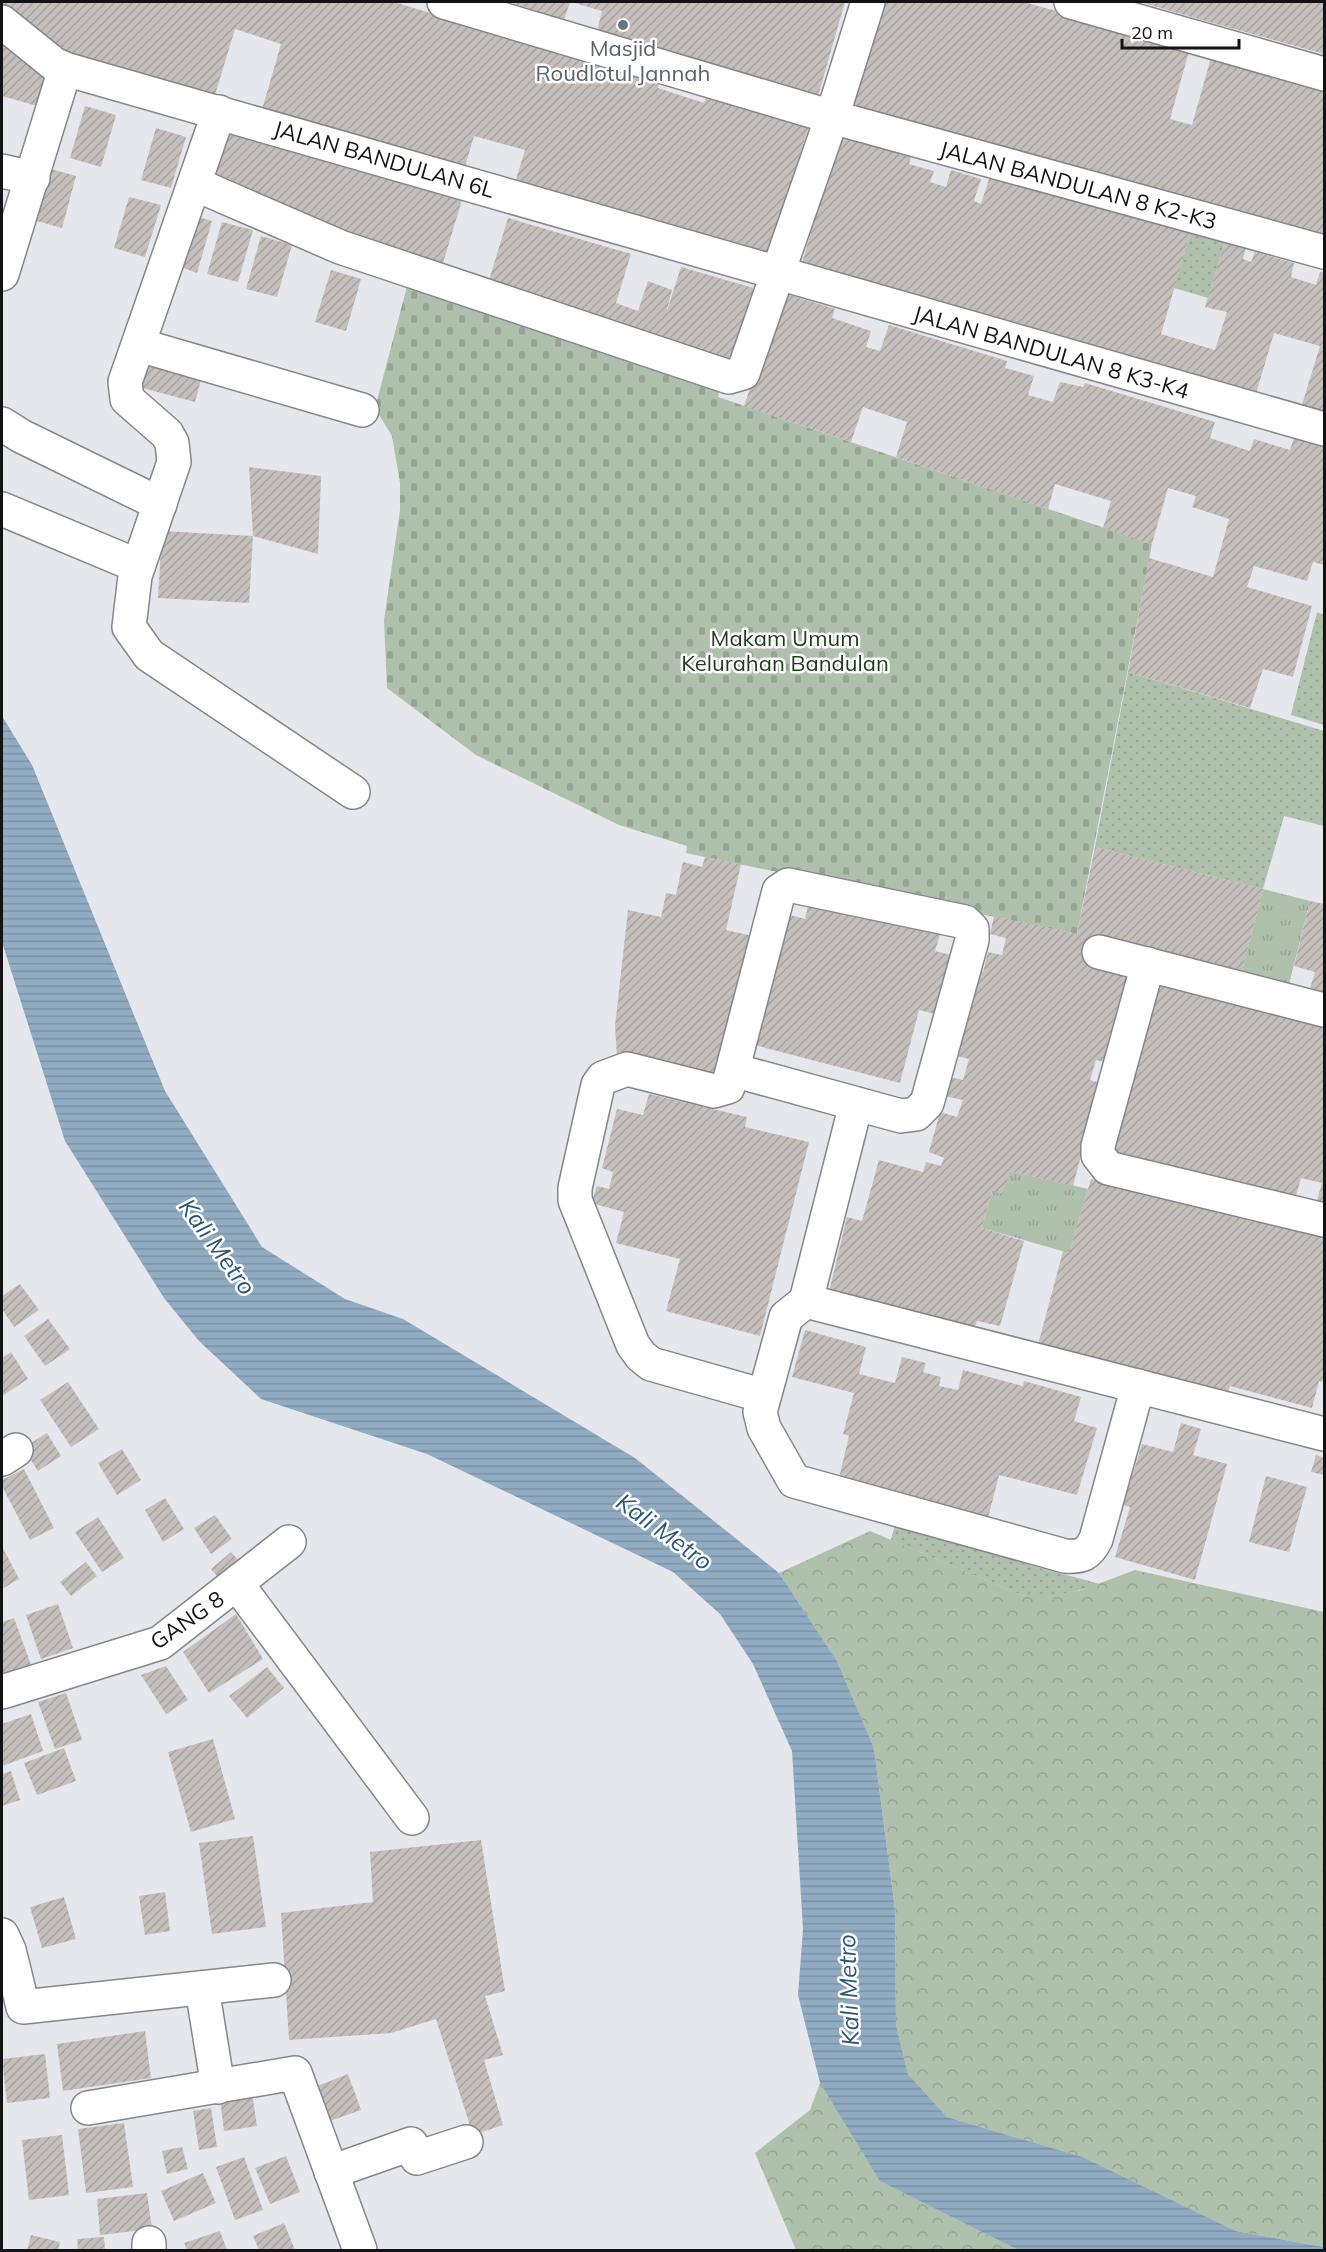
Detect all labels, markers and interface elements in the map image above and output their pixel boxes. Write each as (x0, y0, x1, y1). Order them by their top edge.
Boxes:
scale bar (1122, 12, 1239, 50)
marker: Masjid Roudlotul Jannah (616, 18, 630, 32)
text: 20 m (1131, 21, 1173, 44)
place label: Masjid Roudlotul Jannah (536, 34, 710, 87)
street label: JALAN BANDULAN 6L (270, 114, 498, 204)
street label: JALAN BANDULAN 8 K2-K3 (936, 135, 1220, 235)
street label: JALAN BANDULAN 8 K3-K4 (910, 299, 1192, 405)
park label: Makam Umum Kelurahan Bandulan (681, 624, 889, 677)
water label: Kali Metro (173, 1192, 263, 1300)
water label: Kali Metro (611, 1486, 719, 1576)
street label: GANG 8 (145, 1585, 229, 1655)
water label: Kali Metro (831, 1934, 865, 2046)

